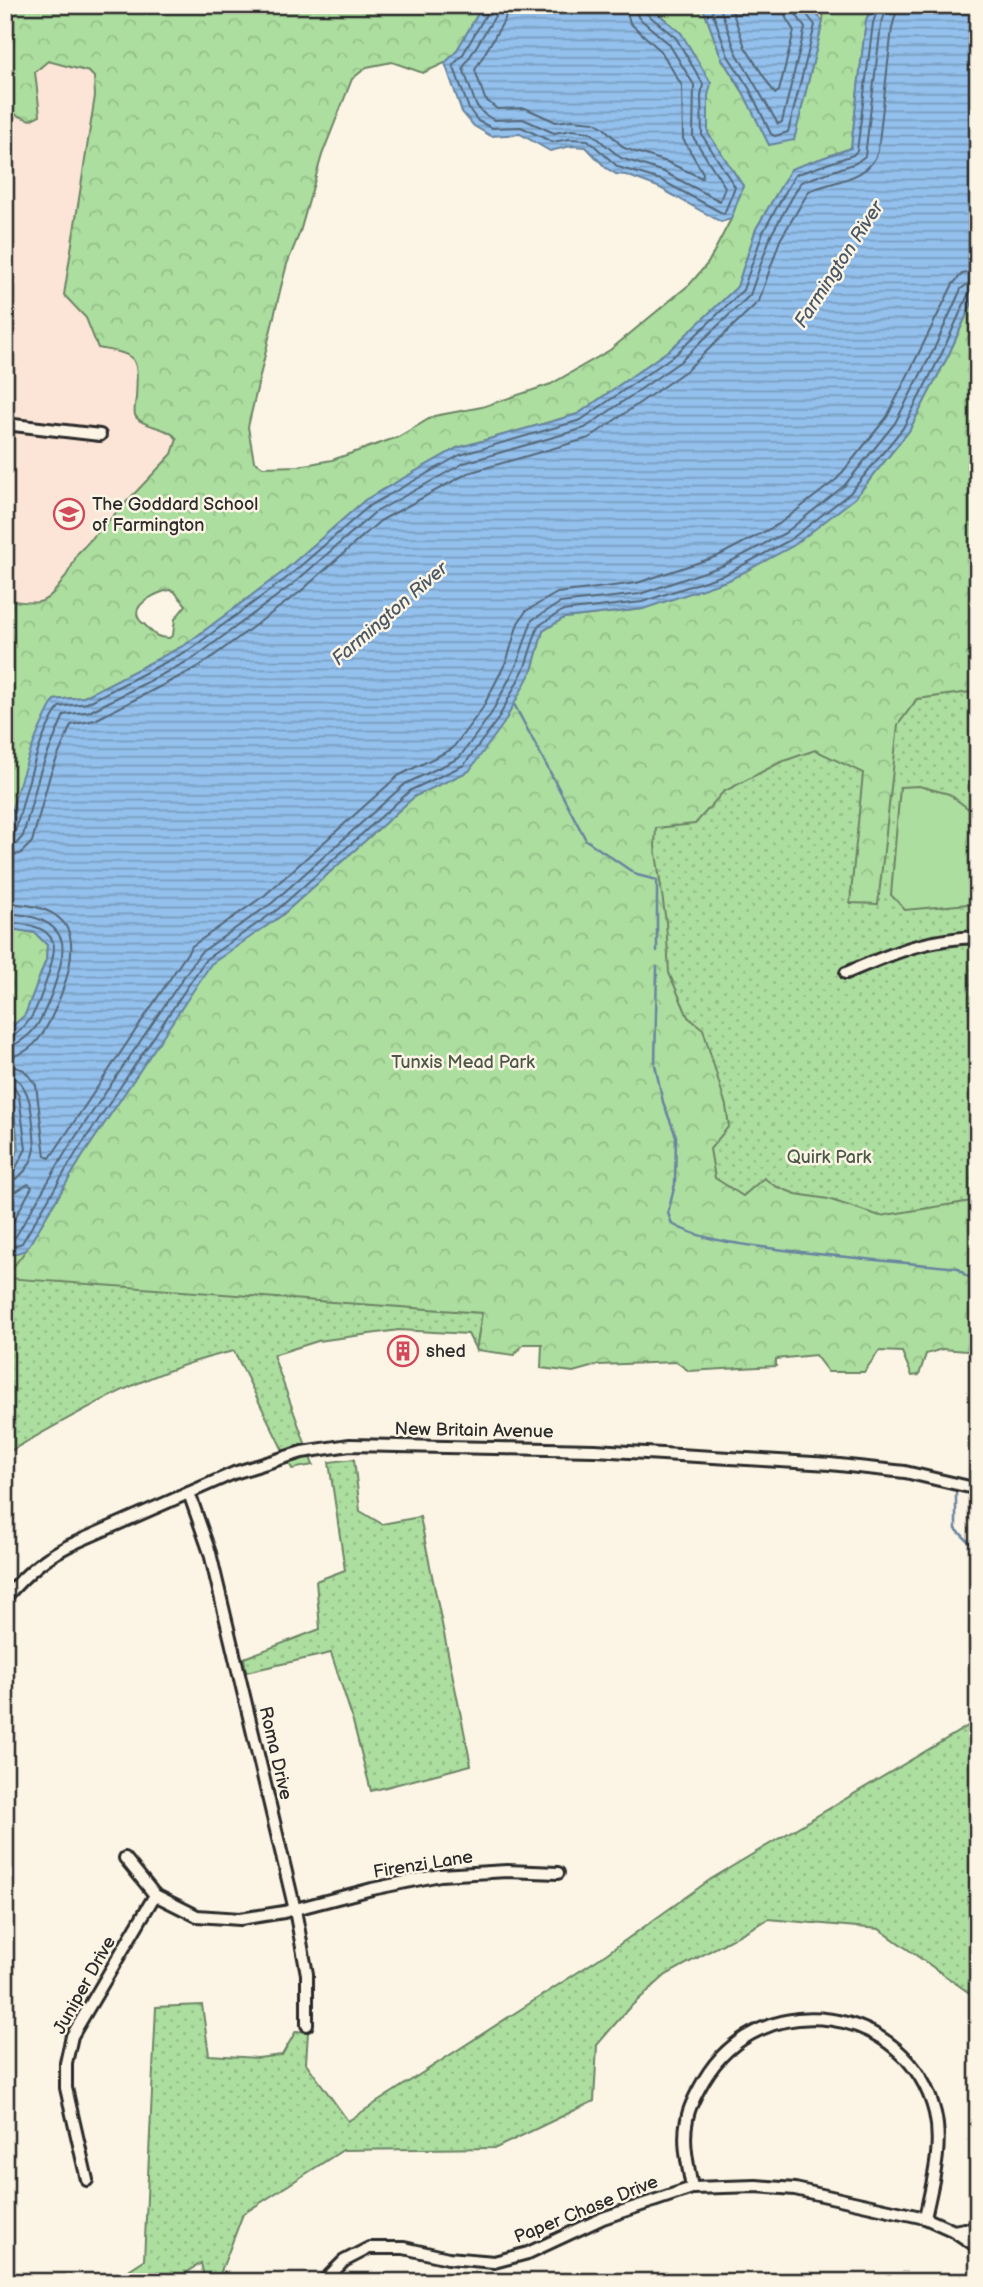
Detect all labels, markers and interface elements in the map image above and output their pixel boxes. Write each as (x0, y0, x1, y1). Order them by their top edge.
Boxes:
water label: Farmington River (790, 196, 889, 332)
place label: The Goddard School of Farmington (92, 494, 258, 536)
school or university icon: The Goddard School of Farmington (52, 497, 86, 531)
water label: Farmington River (327, 557, 454, 671)
park label: Tunxis Mead Park (391, 1052, 535, 1073)
park label: Quirk Park (787, 1147, 871, 1168)
building icon: shed (386, 1334, 420, 1368)
place label: shed (426, 1341, 466, 1362)
street label: New Britain Avenue (394, 1419, 554, 1442)
street label: Roma Drive (255, 1704, 297, 1802)
street label: Firenzi Lane (372, 1846, 475, 1883)
street label: Juniper Drive (49, 1932, 120, 2038)
street label: Paper Chase Drive (511, 2171, 661, 2248)

